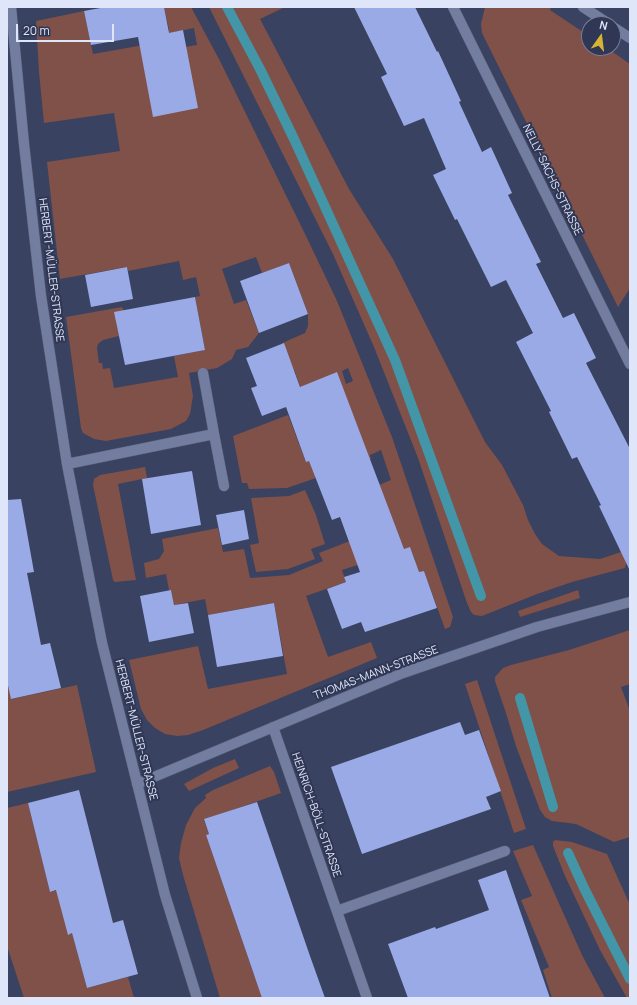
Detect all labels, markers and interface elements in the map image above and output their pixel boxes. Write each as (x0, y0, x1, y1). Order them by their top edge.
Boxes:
scale bar (18, 16, 116, 42)
north arrow (581, 16, 621, 56)
text: N (598, 17, 609, 33)
text: 20 m (23, 22, 50, 39)
street label: NELLY-SACHS-STRASSE (519, 122, 585, 238)
street label: HERBERT-MÜLLER-STRASSE (36, 197, 66, 343)
street label: THOMAS-MANN-STRASSE (312, 643, 440, 703)
street label: HERBERT-MÜLLER-STRASSE (112, 658, 160, 802)
street label: HEINRICH-BÖLL-STRASSE (288, 751, 344, 879)

